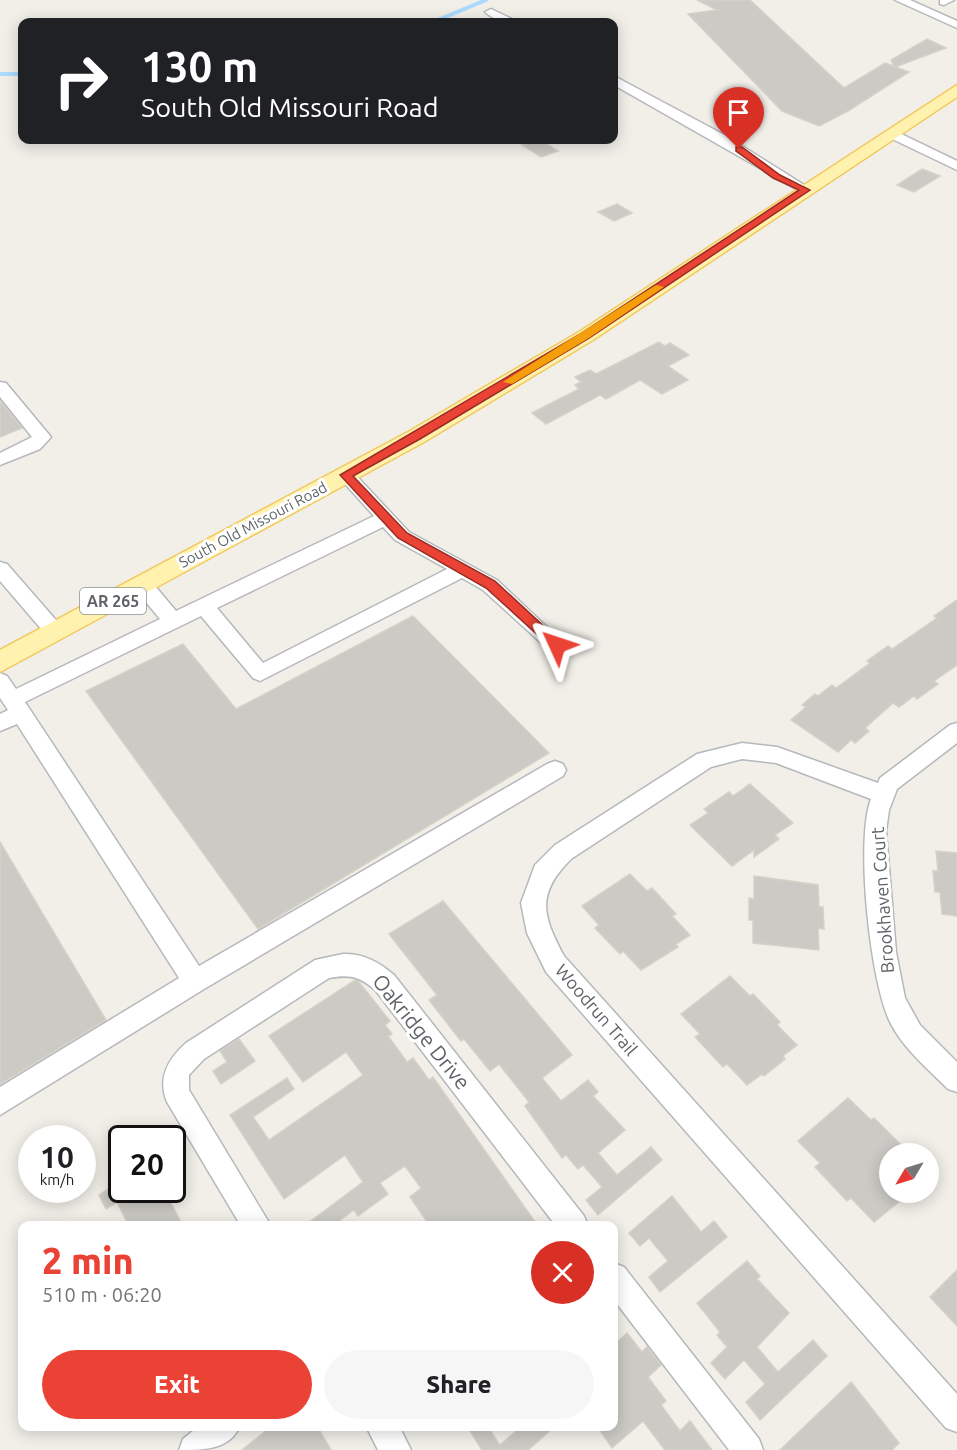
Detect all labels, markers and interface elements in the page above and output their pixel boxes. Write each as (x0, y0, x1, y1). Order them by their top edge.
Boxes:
icon: right (42, 42, 120, 120)
text: 130 m (141, 43, 258, 90)
pin (713, 87, 764, 149)
text: South Old Missouri Road (141, 92, 438, 122)
icon: arrive (722, 96, 755, 129)
street label: South Old Missouri Road (176, 478, 330, 571)
road number: AR 265 (80, 588, 146, 614)
position arrow (525, 613, 589, 677)
street label: Brookhaven Court (867, 826, 897, 974)
street label: Woodrun Trail (552, 960, 642, 1059)
street label: Oakridge Drive (368, 969, 476, 1094)
speed limit sign: 20 (108, 1125, 186, 1203)
text: 10 (40, 1140, 74, 1174)
north arrow (879, 1143, 939, 1203)
map controls (879, 1143, 939, 1203)
text: km/h (40, 1171, 74, 1188)
text: 2 min (42, 1240, 134, 1281)
button: close (531, 1241, 594, 1304)
text: 510 m · 06:20 (42, 1283, 162, 1306)
button: Exit (42, 1350, 312, 1419)
button: Share (324, 1350, 594, 1419)

